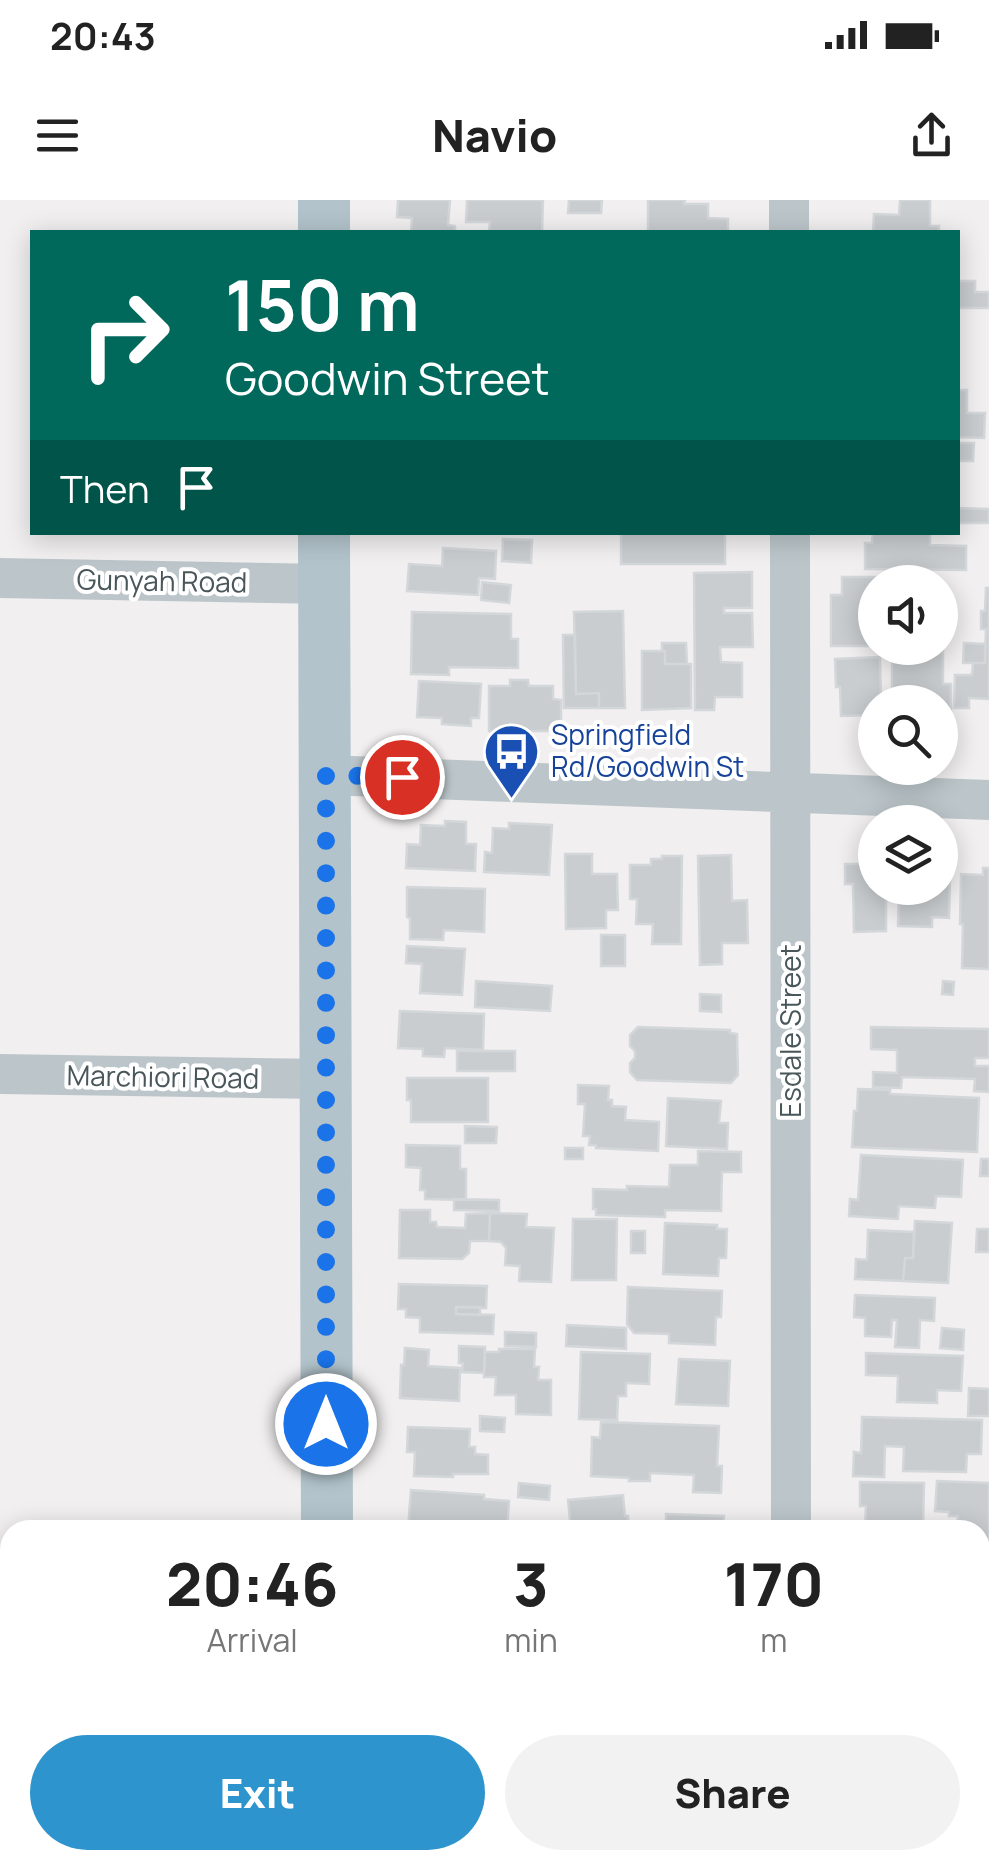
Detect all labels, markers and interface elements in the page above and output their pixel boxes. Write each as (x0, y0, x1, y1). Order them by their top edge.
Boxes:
text: 20:43 (50, 9, 156, 61)
text: Navio (432, 104, 557, 166)
icon: menu (30, 108, 85, 163)
icon: share (904, 108, 959, 163)
text: 150 m (225, 256, 420, 352)
icon: right (60, 270, 190, 400)
text: Goodwin Street (225, 347, 550, 409)
icon: arrive (169, 460, 224, 515)
text: Then (60, 462, 149, 514)
street label: Gunyah Road (76, 560, 248, 600)
map controls (858, 565, 958, 905)
button: sound (858, 565, 958, 665)
button: search (858, 685, 958, 785)
place label: Springfield Rd/Goodwin St (551, 715, 744, 785)
bus stop icon: Springfield Rd/Goodwin St (482, 721, 542, 800)
pin (360, 735, 445, 820)
icon: arrive (375, 750, 430, 805)
button: layers (858, 805, 958, 905)
street label: Esdale Street (771, 944, 809, 1118)
street label: Marchiori Road (66, 1055, 260, 1097)
position arrow (274, 1372, 378, 1476)
text: 20:46 (166, 1542, 338, 1624)
text: 3 (513, 1542, 549, 1624)
text: 170 (724, 1542, 824, 1624)
text: Arrival (206, 1618, 298, 1662)
text: min (504, 1618, 558, 1662)
text: m (760, 1618, 787, 1662)
button: Exit (30, 1735, 485, 1850)
button: Share (505, 1735, 960, 1850)

